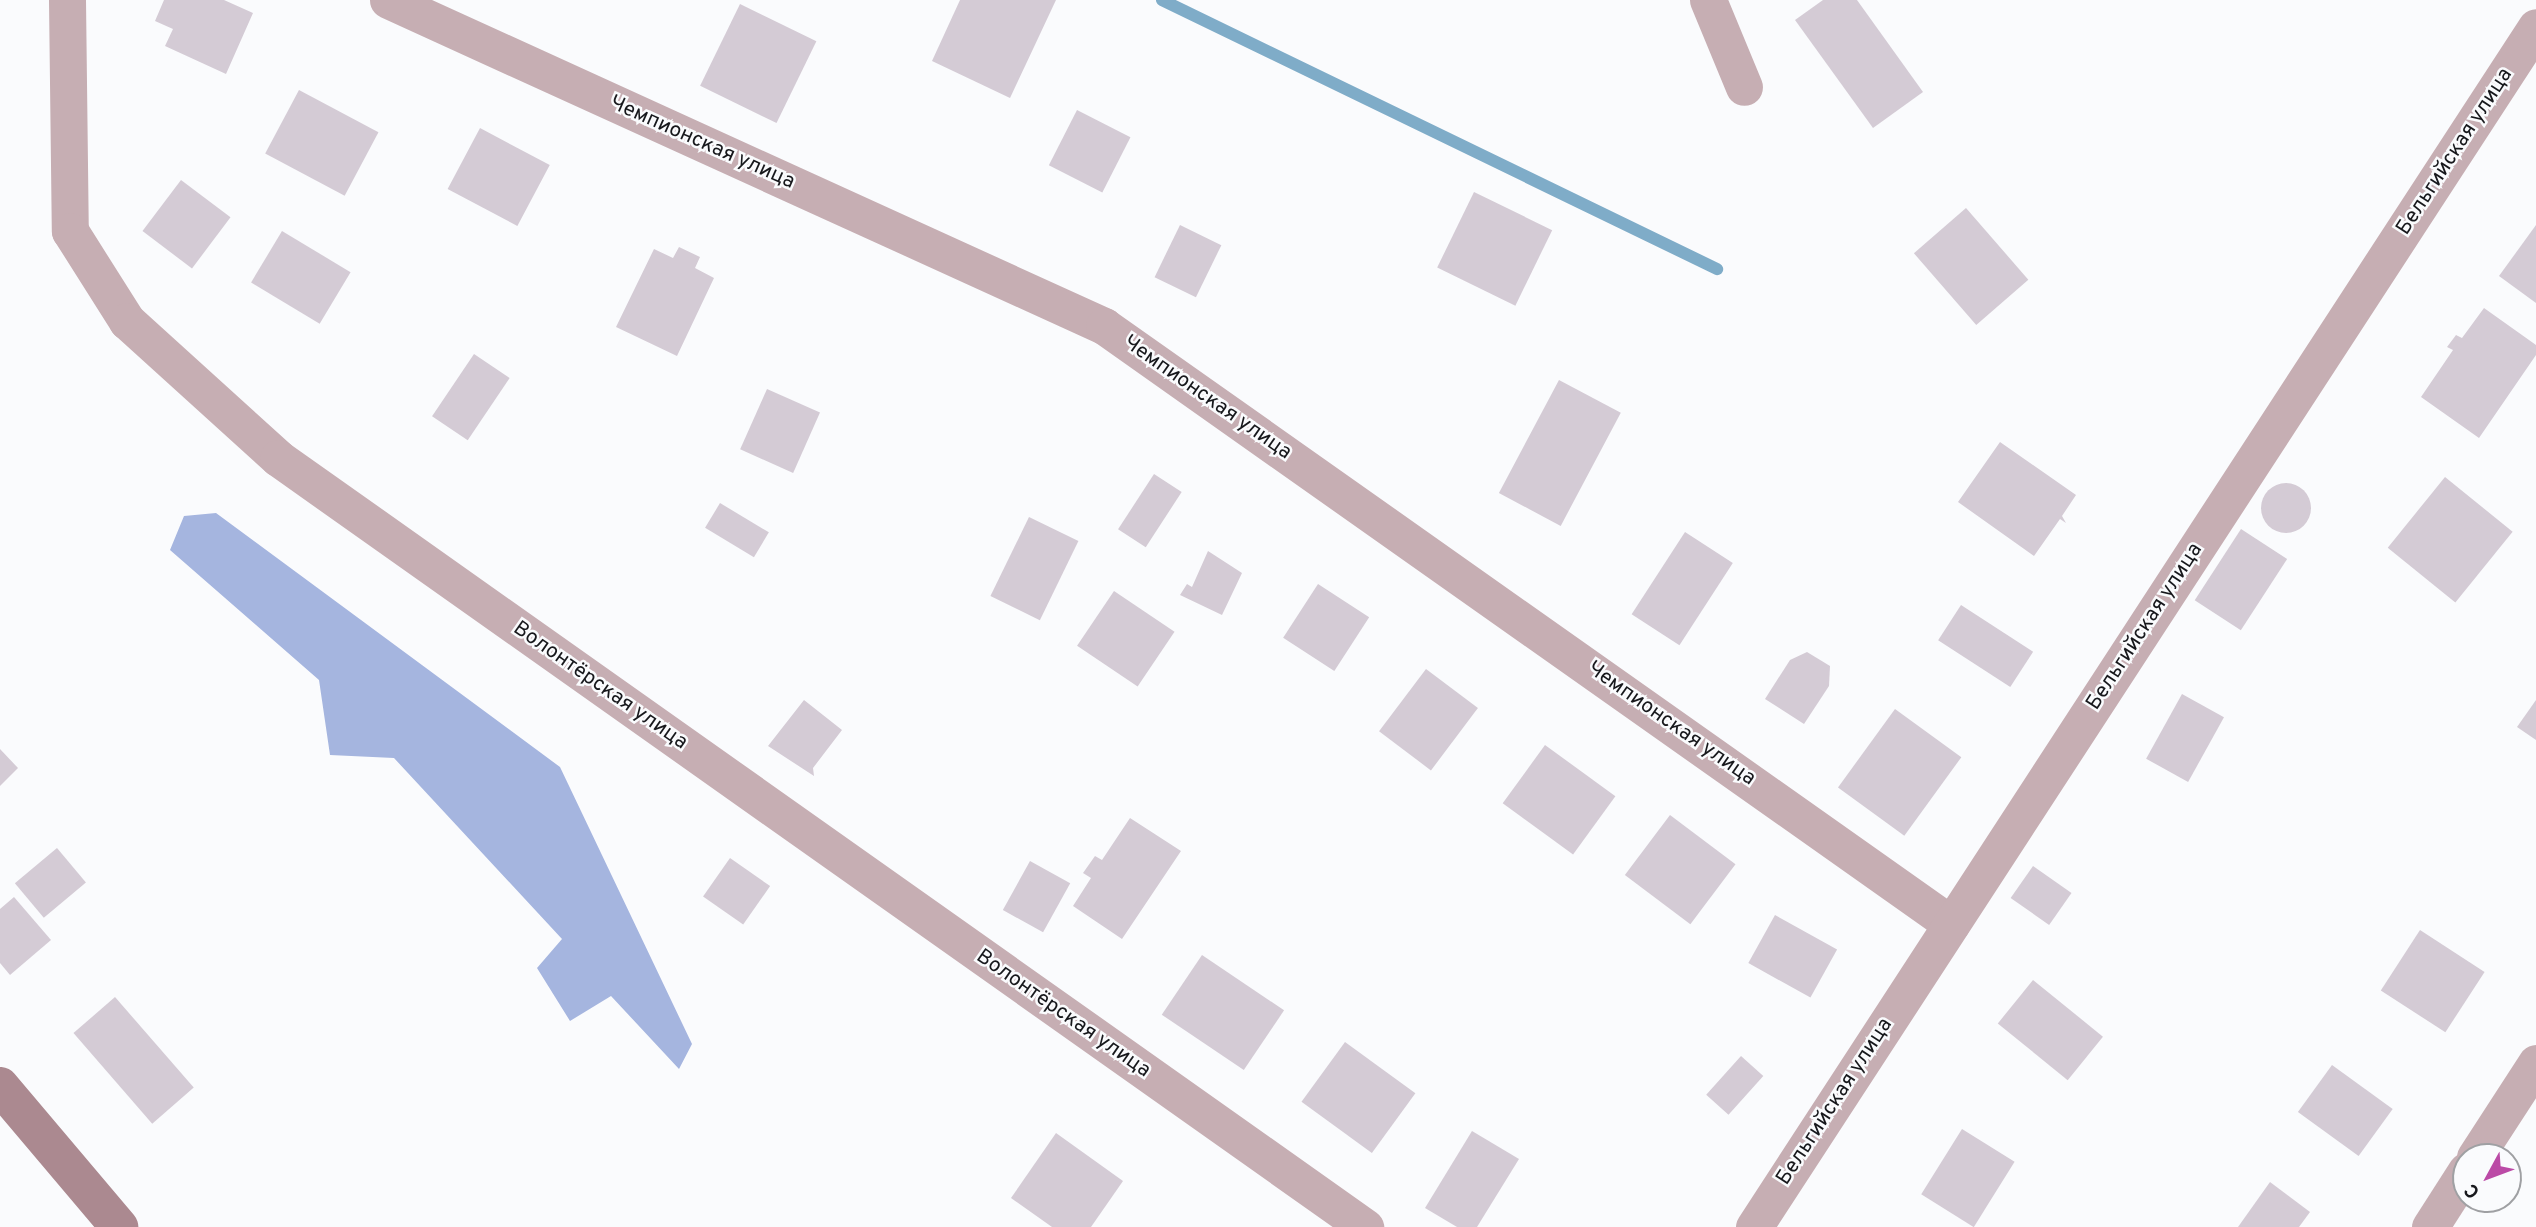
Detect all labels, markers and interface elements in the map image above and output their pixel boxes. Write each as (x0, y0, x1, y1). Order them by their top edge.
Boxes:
street label: Бельгийская улица (2392, 64, 2518, 240)
street label: Чемпионская улица (605, 91, 799, 195)
street label: Чемпионская улица (1118, 330, 1296, 466)
street label: Бельгийская улица (2082, 539, 2208, 715)
street label: Волонтёрская улица (508, 616, 692, 756)
street label: Чемпионская улица (1582, 656, 1760, 792)
street label: Волонтёрская улица (971, 944, 1155, 1084)
street label: Бельгийская улица (1772, 1014, 1898, 1190)
north arrow (2452, 1143, 2522, 1213)
text: С (2460, 1178, 2486, 1203)

